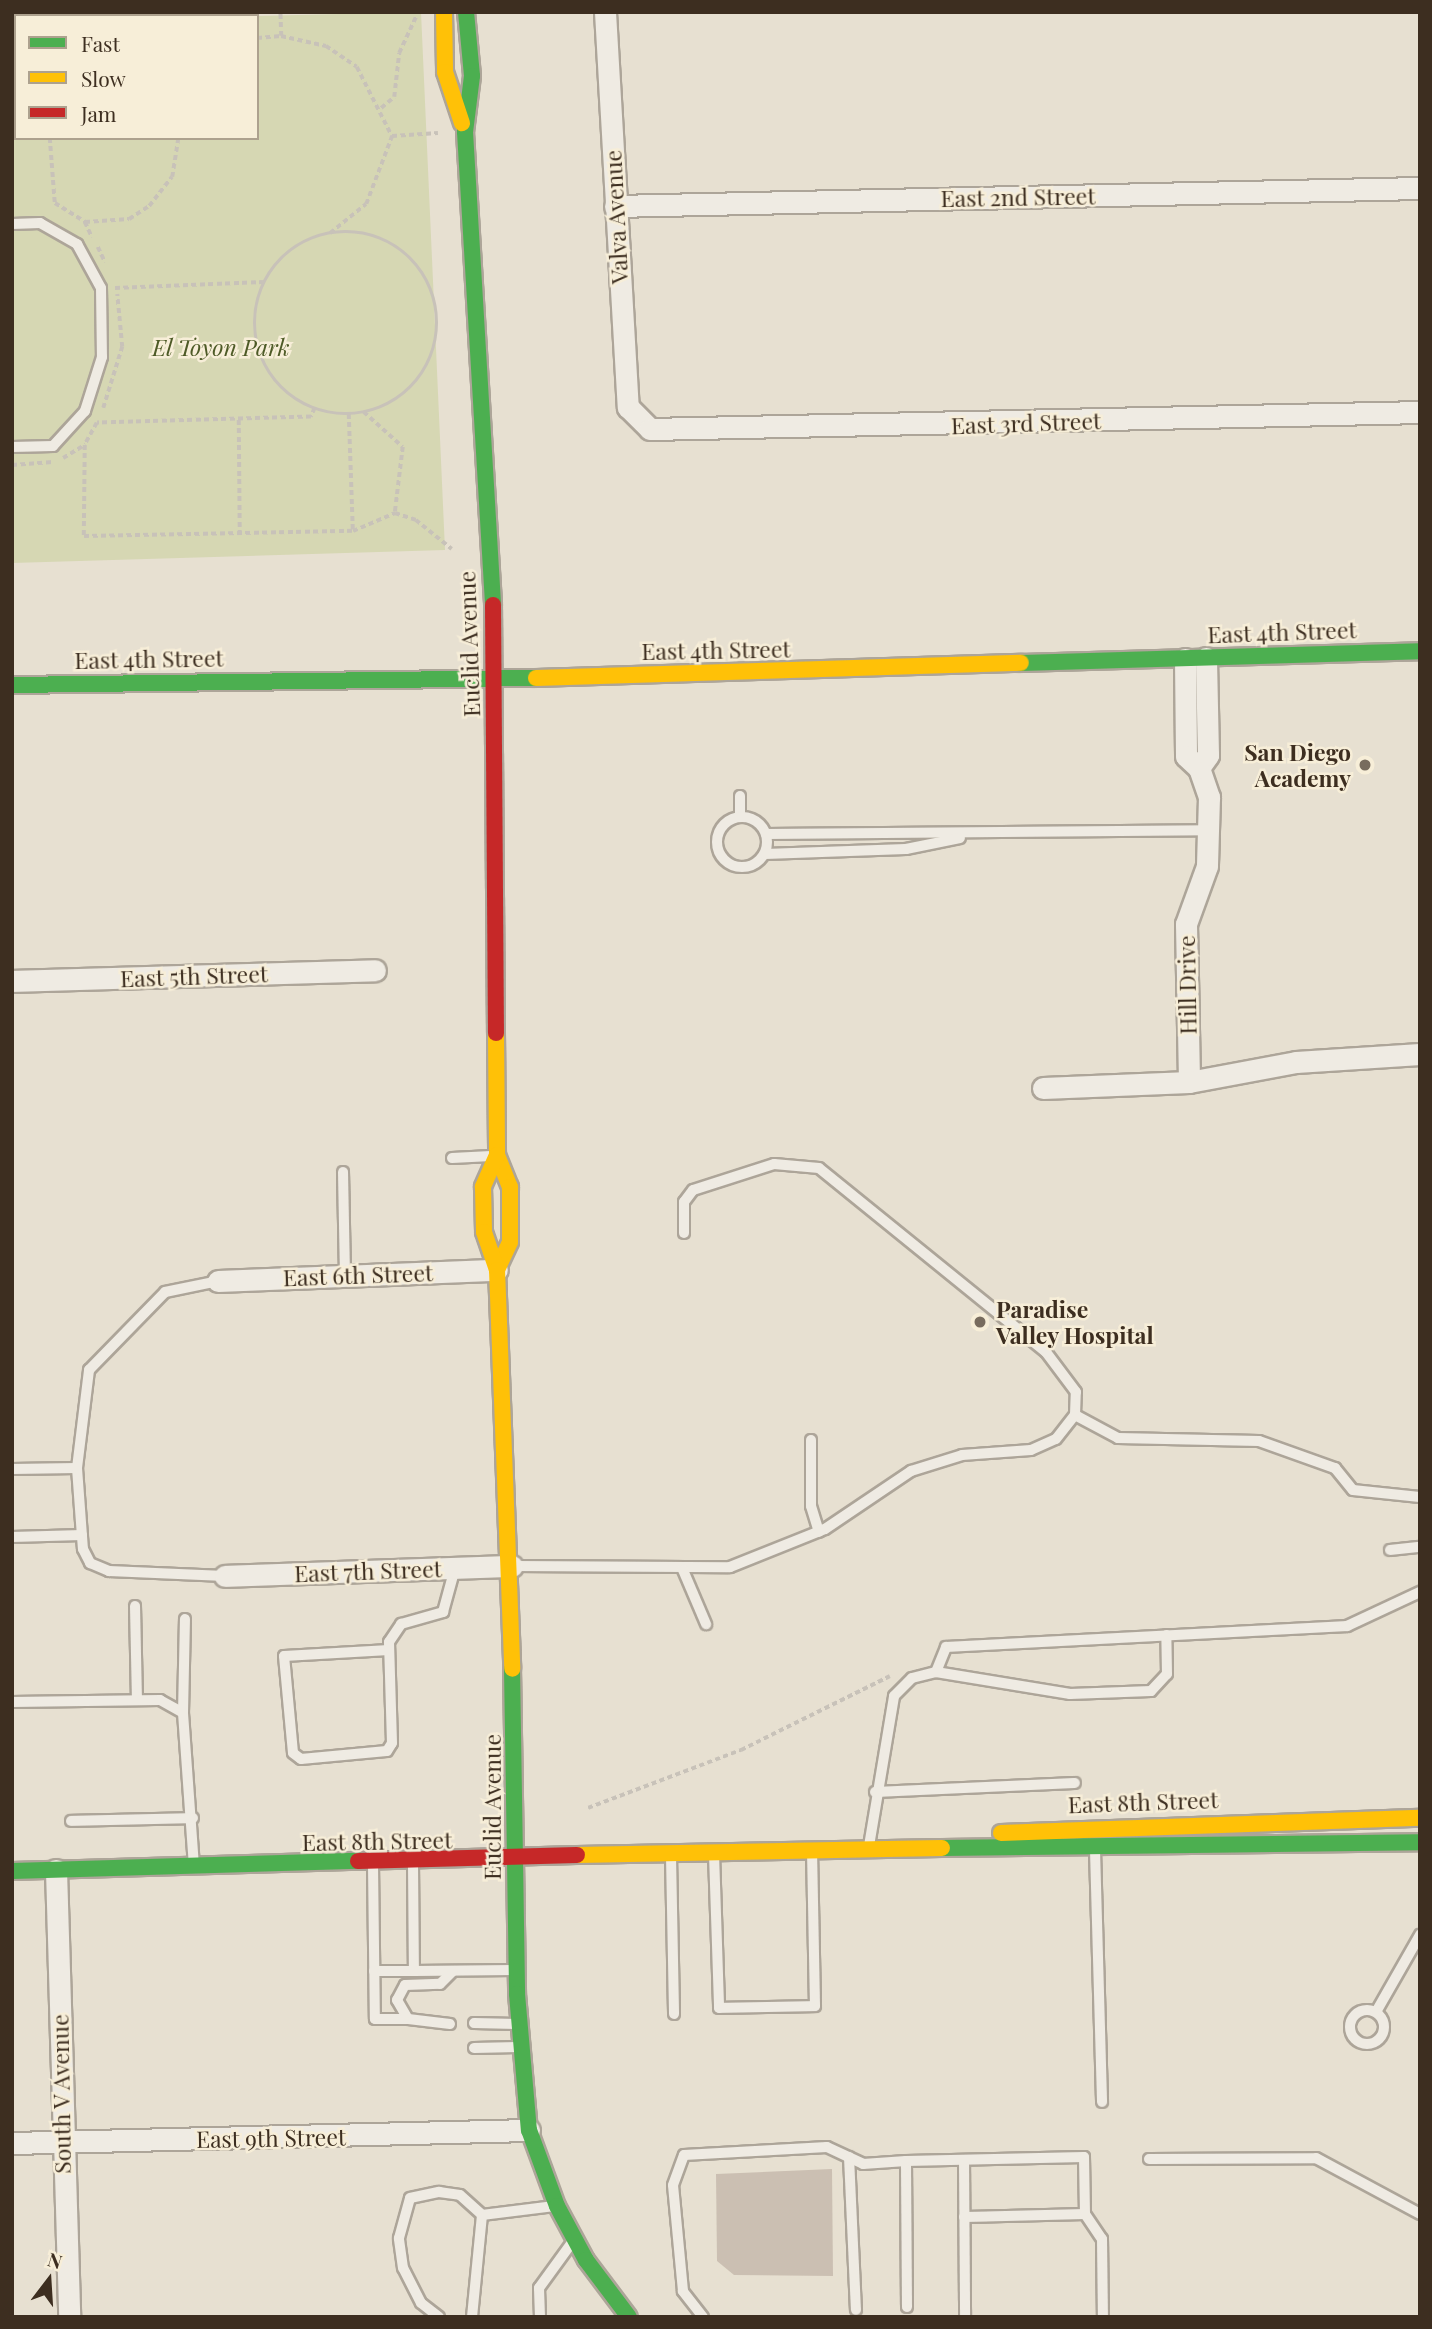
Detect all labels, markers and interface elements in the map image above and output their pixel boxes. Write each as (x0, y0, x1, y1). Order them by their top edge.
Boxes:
legend (14, 14, 259, 140)
text: Fast (81, 29, 120, 57)
text: Slow (81, 64, 126, 92)
text: Jam (81, 99, 117, 127)
street label: Valva Avenue (599, 149, 633, 285)
street label: East 2nd Street (940, 182, 1096, 212)
park label: El Toyon Park (152, 333, 290, 361)
street label: East 3rd Street (950, 407, 1102, 439)
street label: Euclid Avenue (453, 570, 485, 718)
street label: East 4th Street (1207, 616, 1357, 648)
street label: East 4th Street (641, 635, 791, 665)
street label: East 4th Street (74, 644, 224, 674)
place label: San Diego Academy (1244, 738, 1351, 792)
marker: San Diego Academy (1357, 757, 1373, 773)
street label: Hill Drive (1172, 935, 1202, 1035)
street label: East 5th Street (119, 960, 269, 992)
street label: East 6th Street (282, 1259, 434, 1291)
place label: Paradise Valley Hospital (996, 1295, 1154, 1349)
marker: Paradise Valley Hospital (970, 1312, 990, 1332)
street label: East 7th Street (294, 1555, 442, 1587)
street label: Euclid Avenue (478, 1734, 506, 1880)
street label: East 8th Street (1067, 1786, 1219, 1818)
street label: East 8th Street (301, 1826, 453, 1856)
street label: South V Avenue (46, 2013, 76, 2175)
street label: East 9th Street (196, 2123, 346, 2153)
north arrow (14, 2245, 84, 2315)
text: N (45, 2245, 66, 2274)

